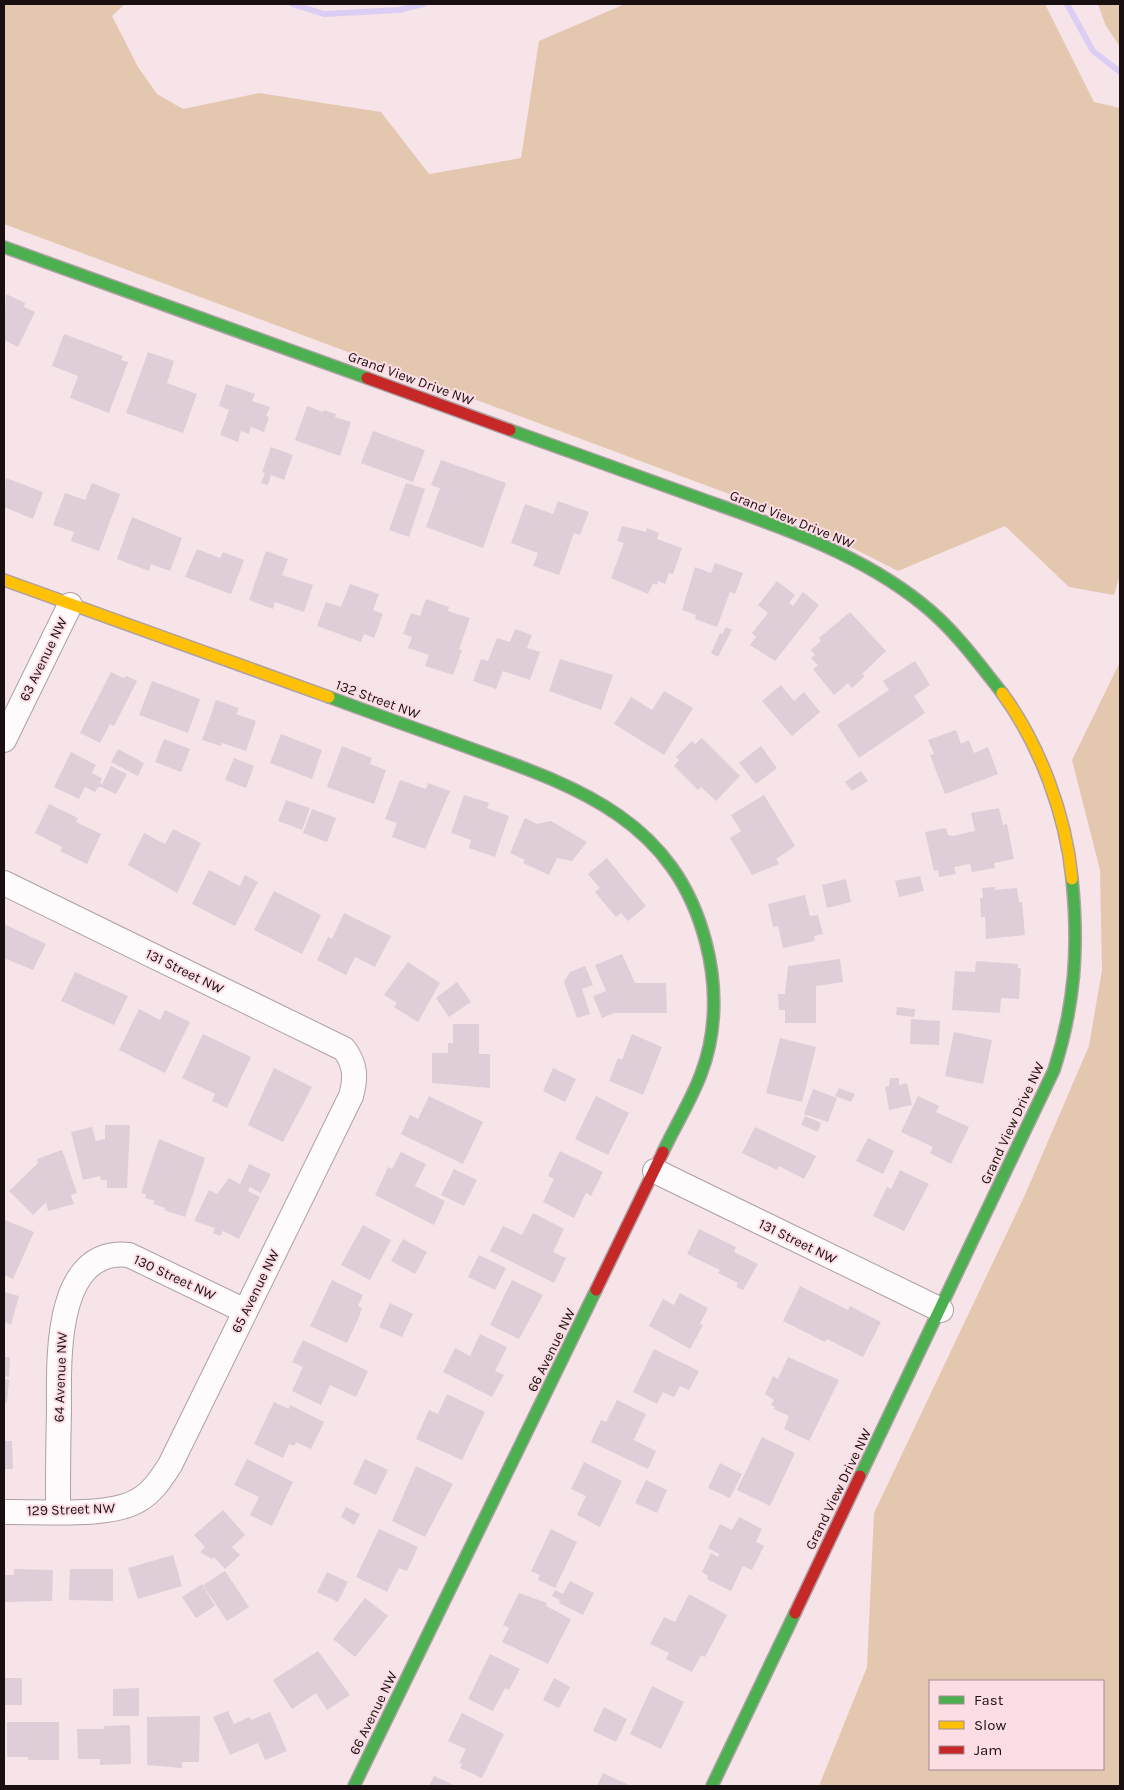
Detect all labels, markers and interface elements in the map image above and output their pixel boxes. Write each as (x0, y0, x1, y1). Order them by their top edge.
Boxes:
street label: Grand View Drive NW (346, 348, 477, 409)
street label: Grand View Drive NW (727, 487, 857, 552)
street label: 63 Avenue NW (16, 614, 71, 704)
street label: 132 Street NW (333, 676, 423, 723)
street label: 131 Street NW (143, 945, 227, 998)
street label: Grand View Drive NW (977, 1059, 1048, 1187)
street label: 131 Street NW (756, 1215, 840, 1268)
street label: 65 Avenue NW (228, 1246, 283, 1336)
street label: 130 Street NW (131, 1251, 219, 1304)
street label: 66 Avenue NW (524, 1305, 579, 1395)
street label: 64 Avenue NW (50, 1331, 71, 1423)
street label: Grand View Drive NW (802, 1425, 875, 1553)
street label: 129 Street NW (27, 1499, 116, 1520)
street label: 66 Avenue NW (346, 1668, 401, 1758)
legend (929, 1680, 1104, 1770)
text: Fast (974, 1691, 1004, 1709)
text: Slow (974, 1716, 1006, 1734)
text: Jam (974, 1741, 1002, 1759)

